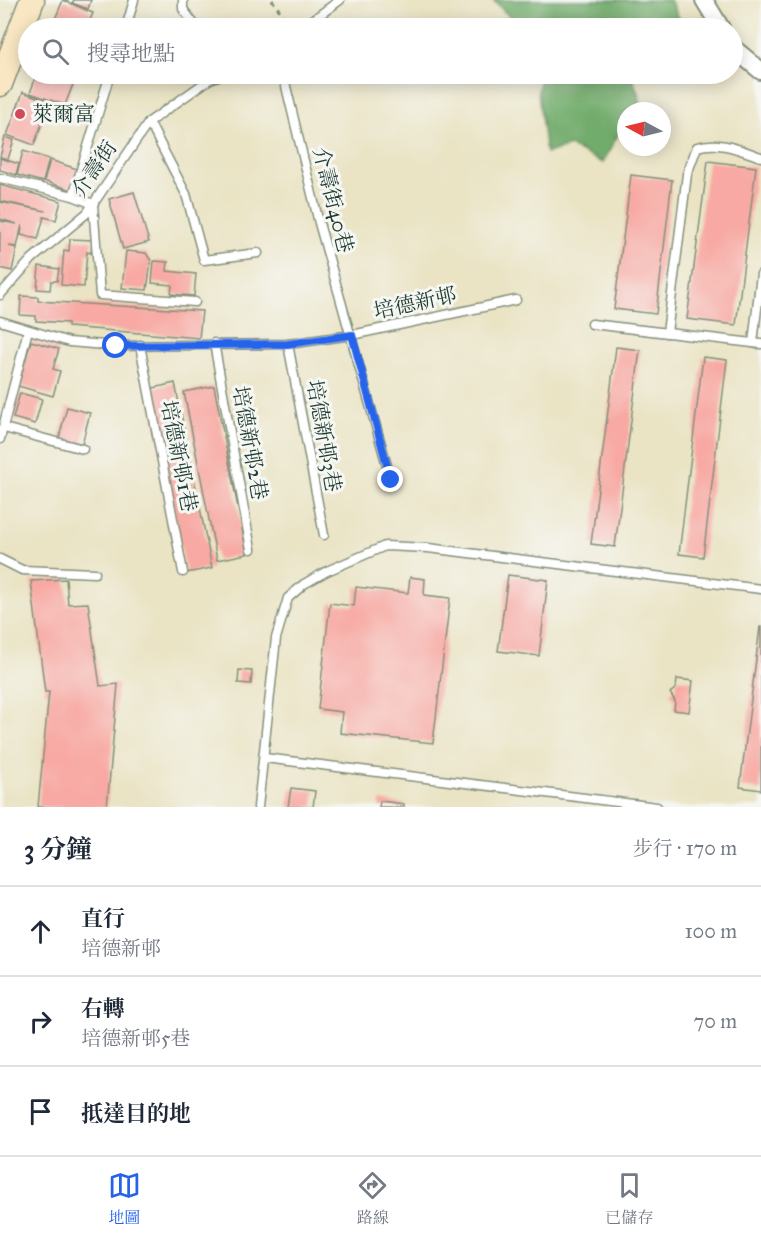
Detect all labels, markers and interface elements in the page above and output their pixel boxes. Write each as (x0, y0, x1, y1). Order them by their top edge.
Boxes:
search box (18, 18, 743, 84)
icon: search (39, 35, 72, 68)
text: 搜尋地點 (87, 40, 175, 67)
place label: 萊爾富 (32, 101, 95, 127)
north arrow (617, 102, 671, 156)
marker: 萊爾富 (13, 107, 27, 121)
street label: 介壽街 (66, 136, 122, 202)
street label: 介壽街40巷 (307, 144, 359, 256)
street label: 培德新邨 (371, 282, 459, 324)
route start (102, 332, 128, 358)
street label: 培德新邨3巷 (301, 378, 347, 494)
street label: 培德新邨2巷 (227, 384, 273, 502)
street label: 培德新邨1巷 (155, 398, 203, 514)
route end (377, 466, 403, 492)
text: 3 分鐘 (24, 833, 92, 865)
text: 步行 · 170 m (633, 836, 737, 860)
text: 直行 (81, 905, 125, 932)
icon: ahead (24, 915, 57, 948)
text: 100 m (685, 919, 737, 943)
text: 培德新邨 (81, 936, 161, 960)
text: 右轉 (81, 995, 125, 1022)
icon: right (24, 1005, 57, 1038)
text: 70 m (694, 1009, 737, 1033)
text: 培德新邨5巷 (81, 1026, 190, 1050)
icon: arrive (24, 1095, 57, 1128)
text: 抵達目的地 (81, 1100, 191, 1127)
tab: 地圖 (108, 1169, 141, 1228)
tab: 路線 (356, 1169, 389, 1228)
tab: 已儲存 (605, 1169, 653, 1228)

